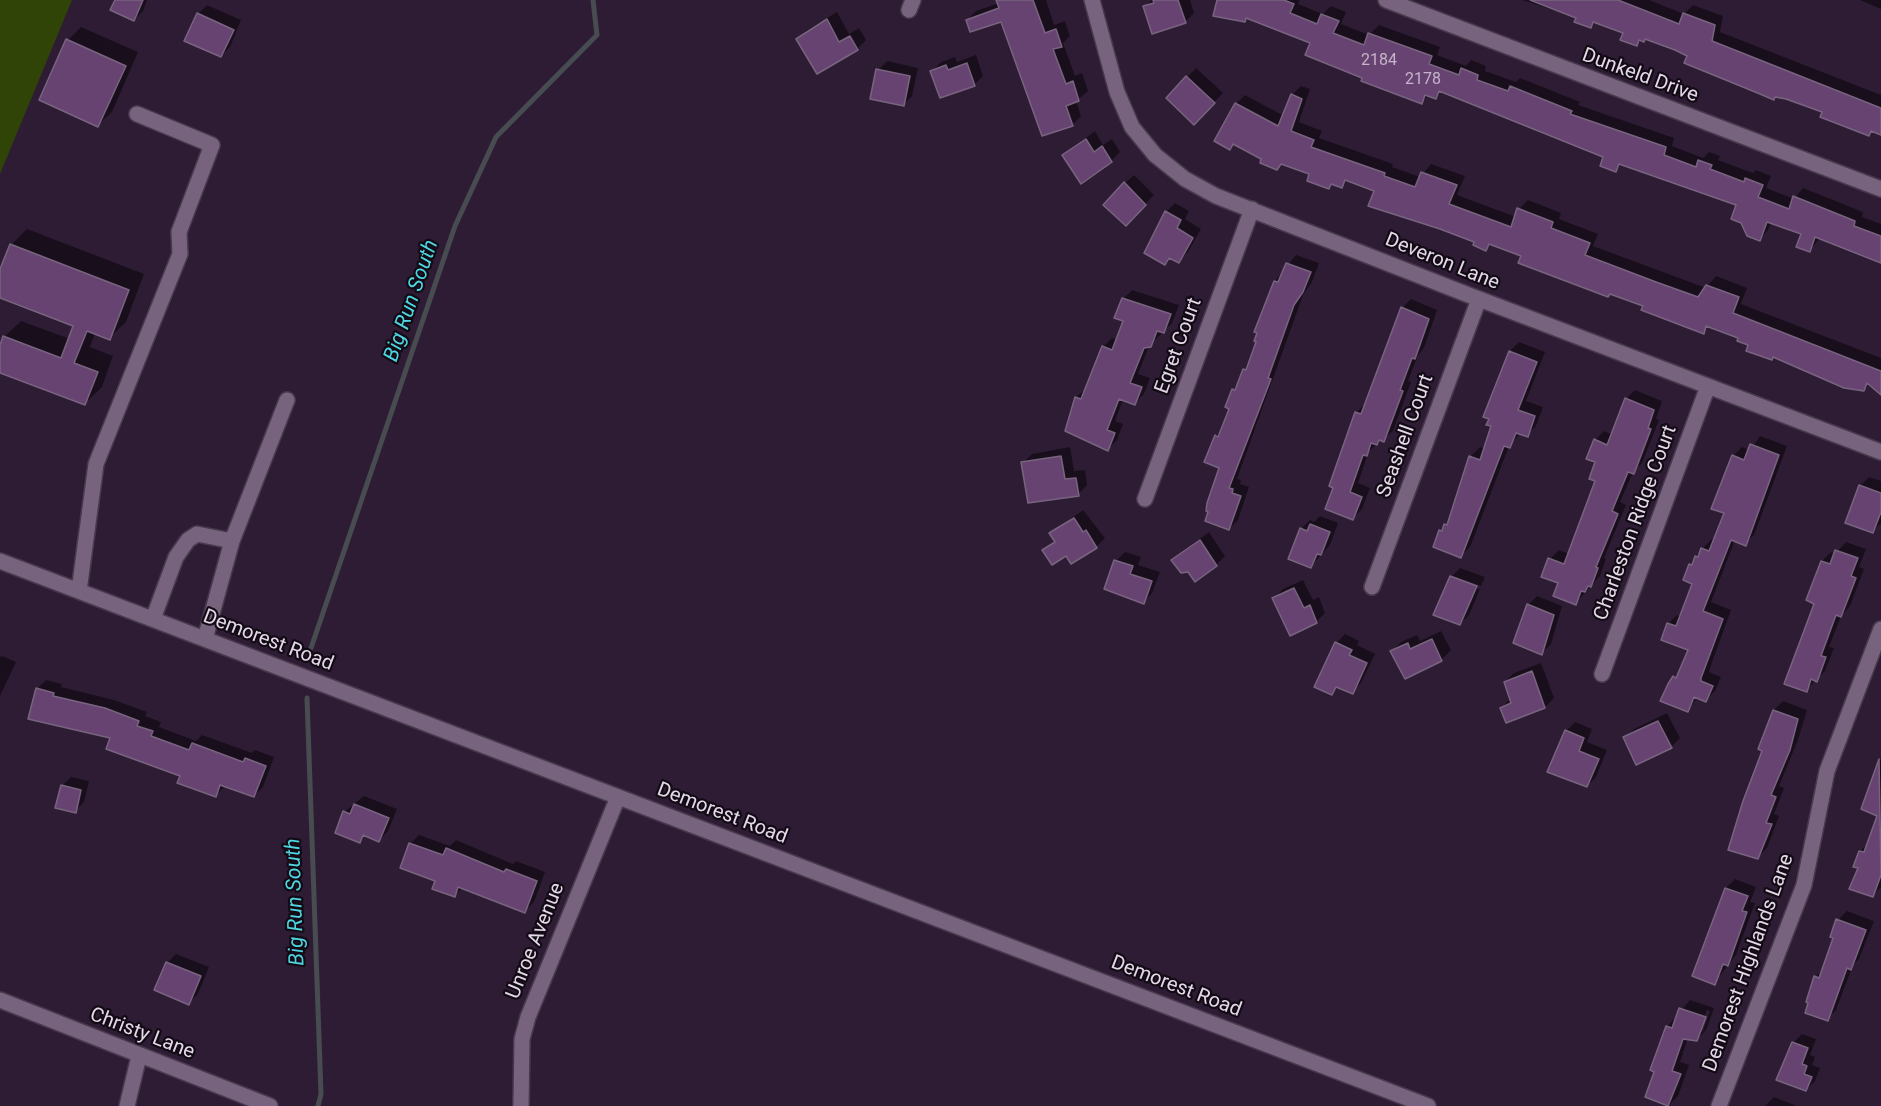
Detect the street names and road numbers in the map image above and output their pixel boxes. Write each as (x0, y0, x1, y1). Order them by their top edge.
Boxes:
street label: Dunkeld Drive (1579, 44, 1701, 108)
street label: Deveron Lane (1381, 228, 1503, 296)
street label: Egret Court (1151, 295, 1207, 397)
street label: Seashell Court (1373, 371, 1439, 501)
street label: Charleston Ridge Court (1590, 422, 1682, 624)
street label: Demorest Road (199, 605, 337, 677)
street label: Demorest Road (653, 778, 791, 850)
street label: Demorest Highlands Lane (1698, 851, 1800, 1075)
street label: Unroe Avenue (502, 879, 570, 1003)
street label: Demorest Road (1107, 951, 1245, 1023)
street label: Christy Lane (86, 1003, 198, 1065)

